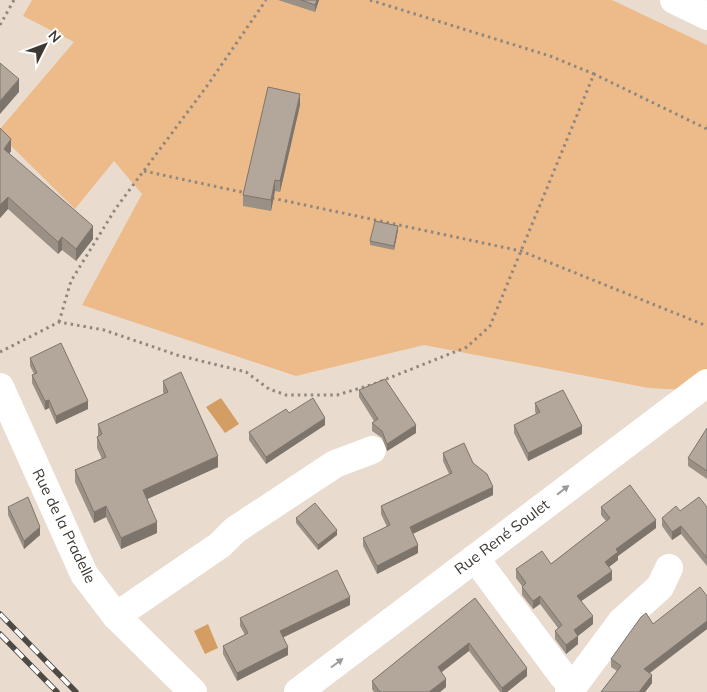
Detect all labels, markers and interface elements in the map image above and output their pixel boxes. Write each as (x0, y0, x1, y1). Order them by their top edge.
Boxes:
north arrow (20, 20, 70, 70)
text: N (44, 26, 65, 46)
street label: Rue de la Pradelle (28, 465, 100, 586)
one-way arrow (556, 484, 569, 495)
street label: Rue René Soulet (451, 495, 553, 578)
one-way arrow (330, 657, 343, 668)

